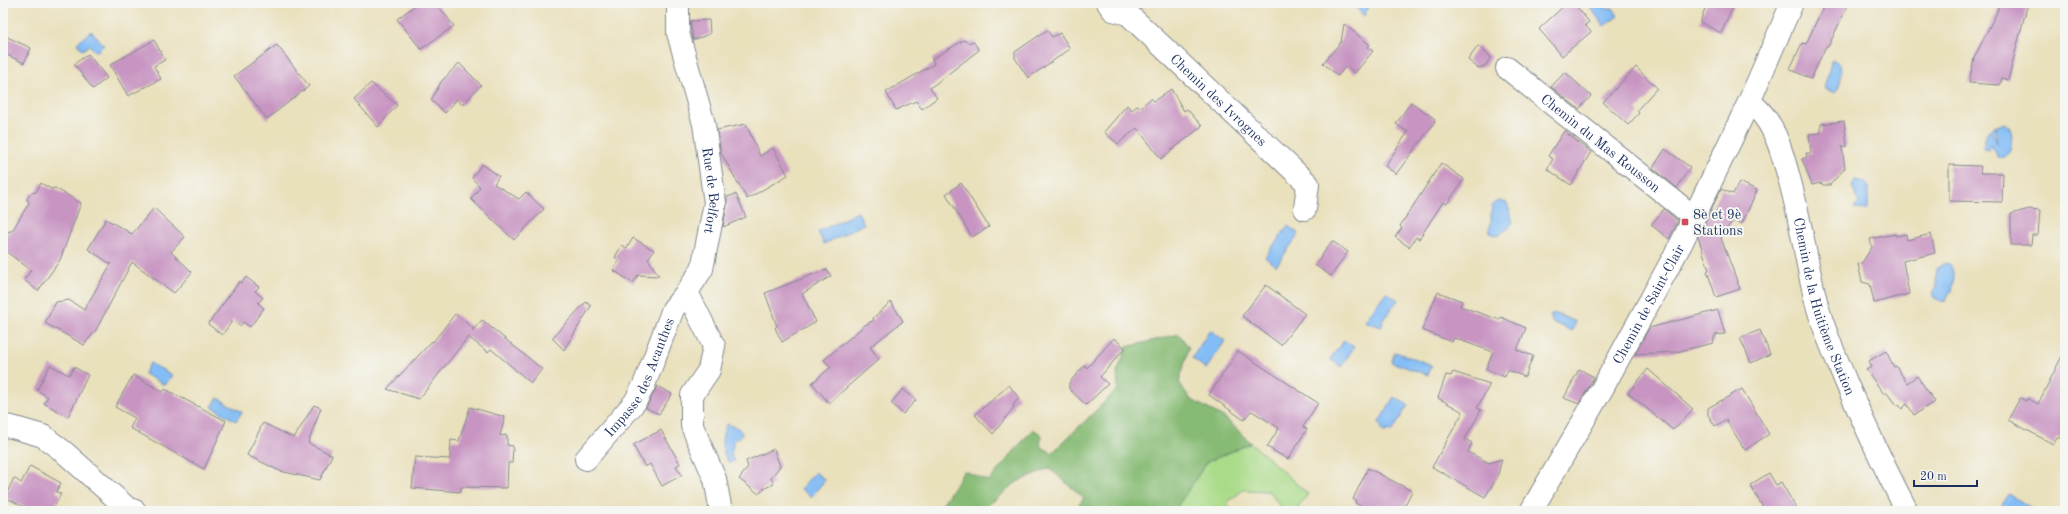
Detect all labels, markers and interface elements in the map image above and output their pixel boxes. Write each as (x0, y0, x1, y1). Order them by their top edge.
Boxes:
street label: Chemin des Ivrognes (1167, 52, 1269, 149)
street label: Chemin du Mas Rousson (1538, 92, 1663, 196)
street label: Rue de Belfort (699, 146, 721, 235)
place label: 8è et 9è Stations (1693, 208, 1743, 238)
street label: Chemin de la Huitième Station (1791, 216, 1857, 398)
marker: 8è et 9è Stations (1680, 217, 1690, 227)
street label: Chemin de Saint-Clair (1611, 242, 1688, 367)
street label: Impasse des Acanthes (602, 316, 677, 440)
scale bar (1914, 462, 1977, 488)
text: 20 m (1920, 471, 1947, 483)

